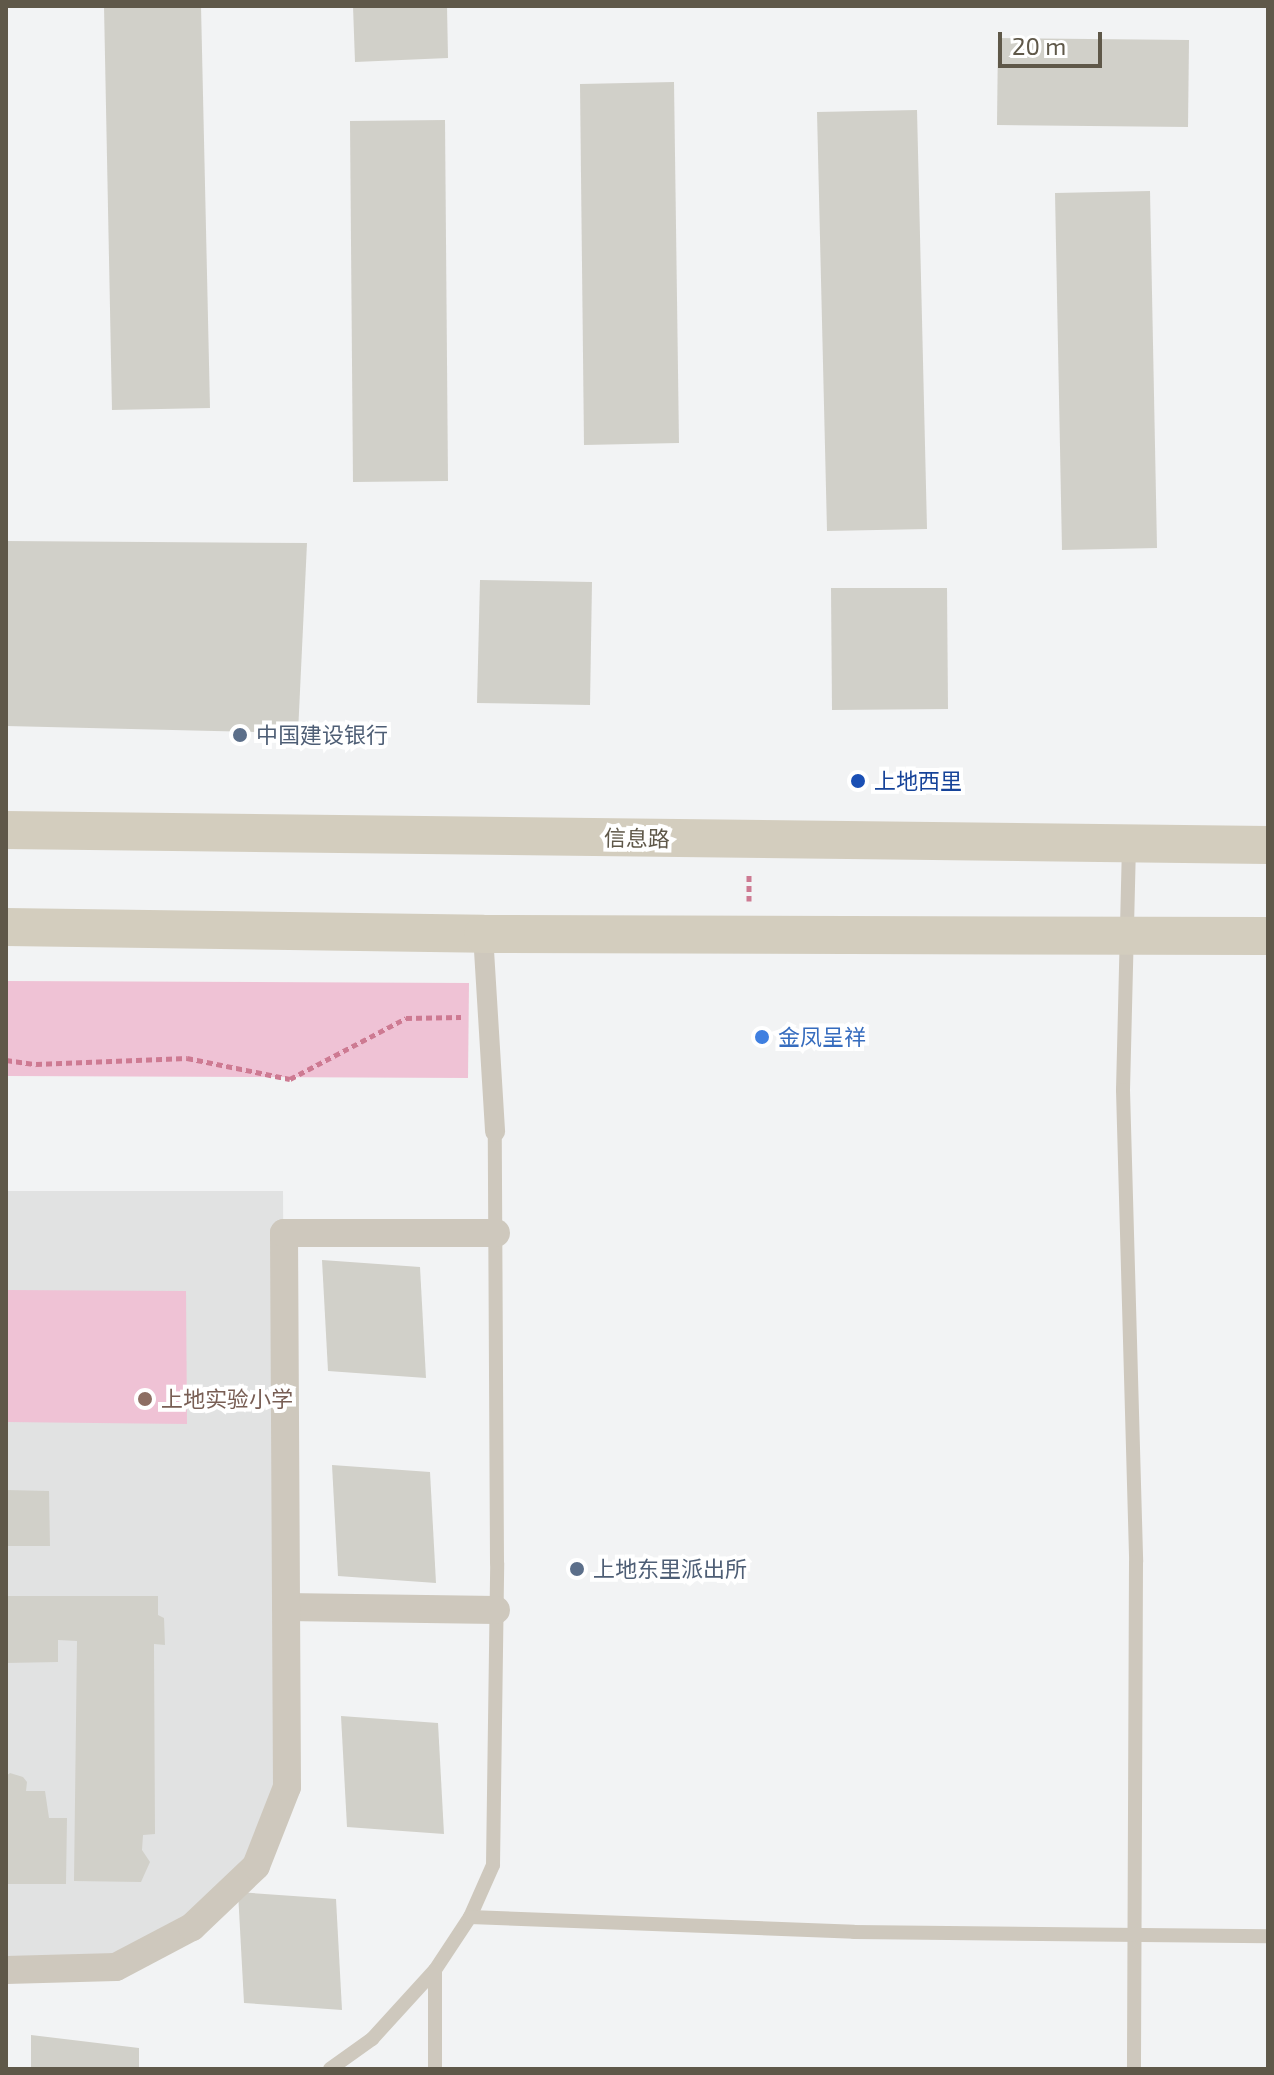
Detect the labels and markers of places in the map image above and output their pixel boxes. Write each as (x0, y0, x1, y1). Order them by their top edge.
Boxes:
place label: 中国建设银行 (256, 722, 388, 748)
marker: 中国建设银行 (231, 726, 249, 744)
place label: 上地西里 (874, 768, 962, 794)
marker: 上地西里 (849, 772, 867, 790)
place label: 金凤呈祥 (778, 1024, 866, 1050)
marker: 金凤呈祥 (753, 1028, 771, 1046)
place label: 上地实验小学 (161, 1386, 293, 1412)
marker: 上地实验小学 (136, 1390, 154, 1408)
place label: 上地东里派出所 (593, 1556, 747, 1582)
marker: 上地东里派出所 (568, 1560, 586, 1578)

